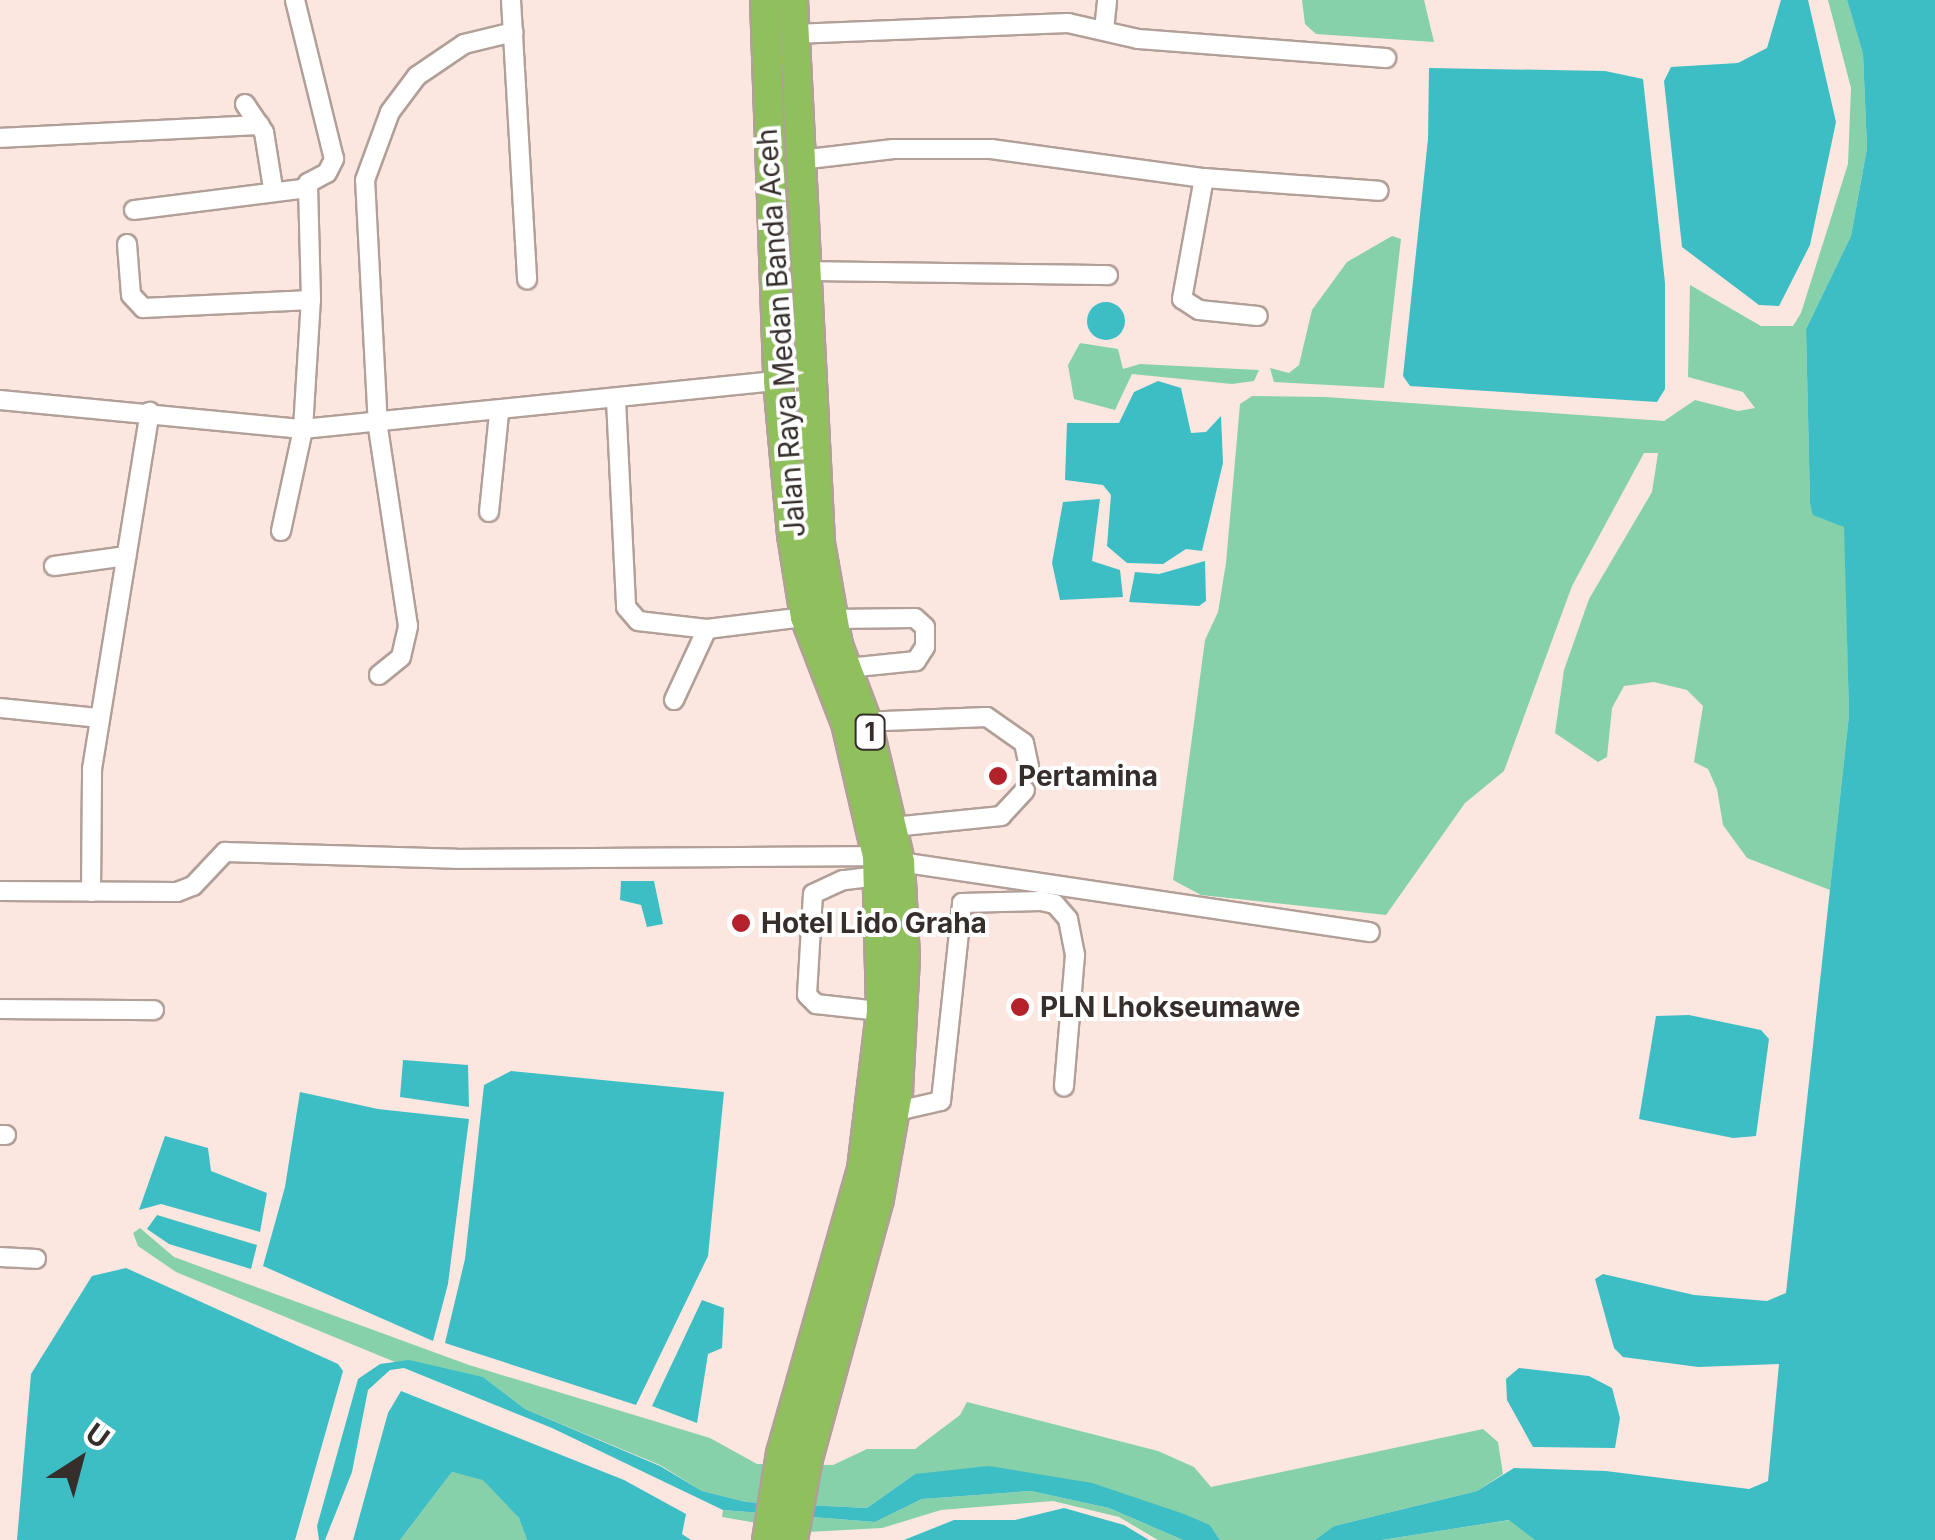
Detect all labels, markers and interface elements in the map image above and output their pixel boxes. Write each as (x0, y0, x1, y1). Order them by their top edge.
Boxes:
street label: Jalan Raya Medan Banda Aceh (750, 128, 812, 538)
road number: 1 (852, 712, 888, 752)
place label: Pertamina (1018, 759, 1158, 793)
marker: Pertamina (987, 765, 1009, 787)
place label: Hotel Lido Graha (761, 906, 987, 940)
marker: Hotel Lido Graha (730, 912, 752, 934)
place label: PLN Lhokseumawe (1040, 990, 1300, 1024)
marker: PLN Lhokseumawe (1009, 996, 1031, 1018)
north arrow (30, 1410, 130, 1510)
text: U (79, 1416, 116, 1456)

